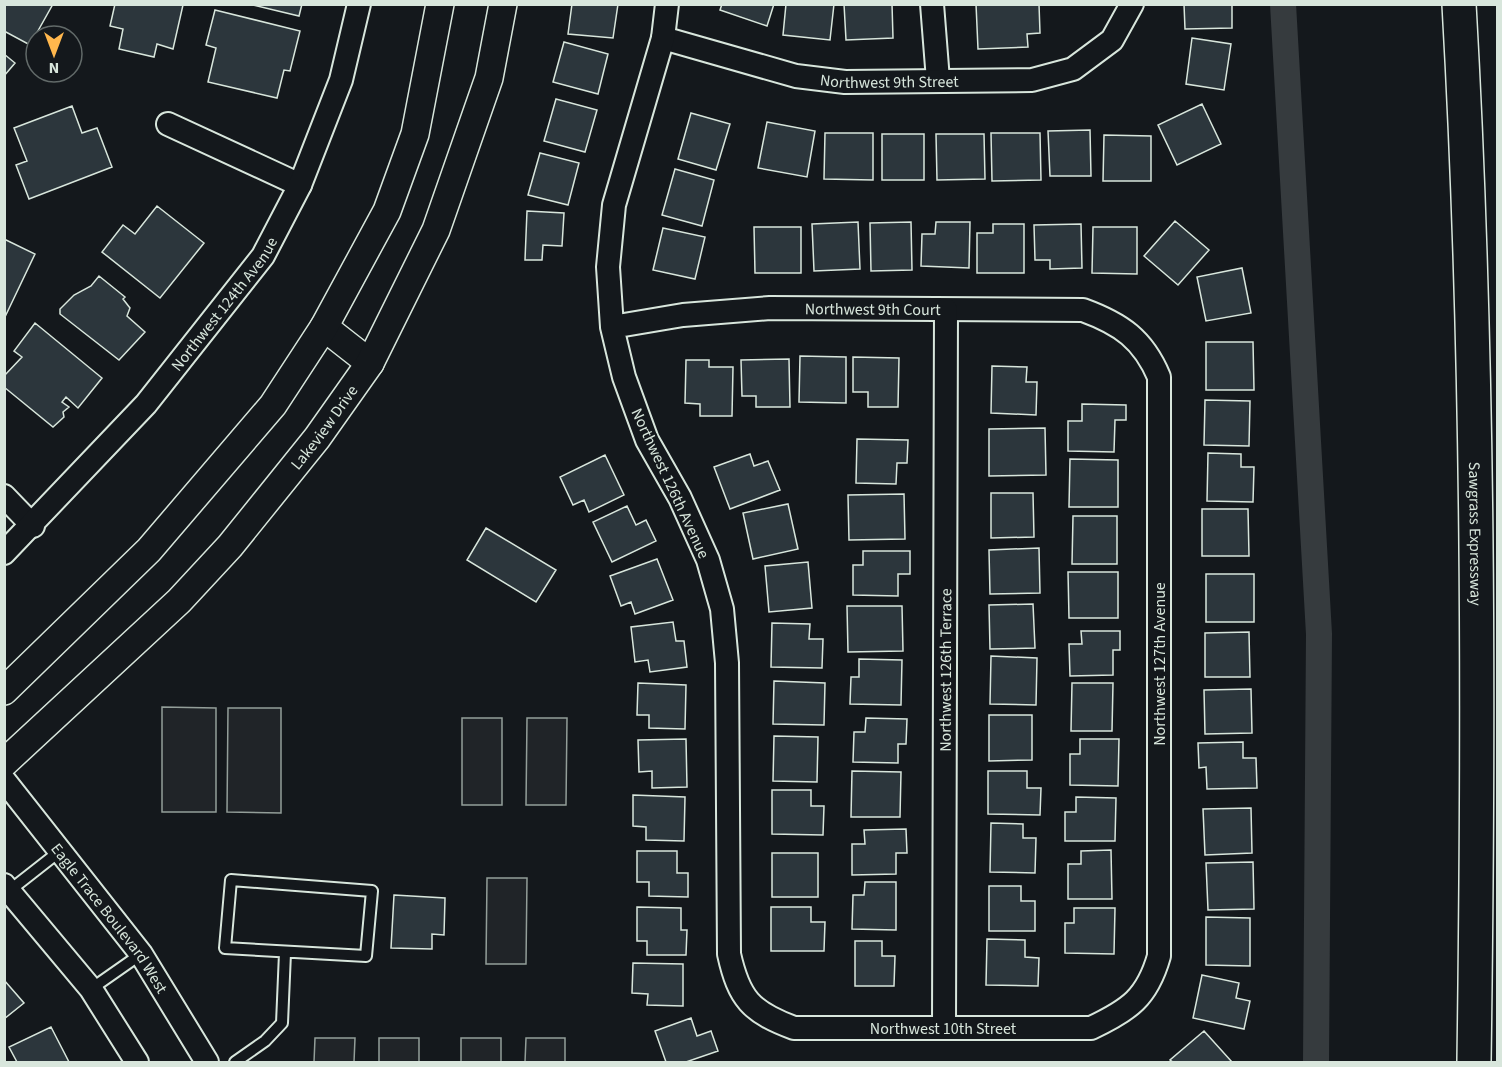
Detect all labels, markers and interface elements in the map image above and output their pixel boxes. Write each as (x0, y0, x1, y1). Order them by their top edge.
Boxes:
north arrow (24, 24, 84, 84)
text: N (49, 57, 59, 79)
street label: Northwest 9th Street (819, 69, 959, 94)
street label: Northwest 124th Avenue (166, 233, 283, 376)
street label: Northwest 9th Court (805, 298, 941, 321)
street label: Lakeview Drive (286, 381, 363, 475)
street label: Northwest 126th Avenue (626, 405, 715, 562)
street label: Sawgrass Expressway (1463, 462, 1486, 606)
street label: Northwest 127th Avenue (1149, 582, 1171, 746)
street label: Northwest 126th Terrace (935, 588, 957, 752)
street label: Eagle Trace Boulevard West (46, 839, 173, 998)
street label: Northwest 10th Street (870, 1018, 1017, 1040)

